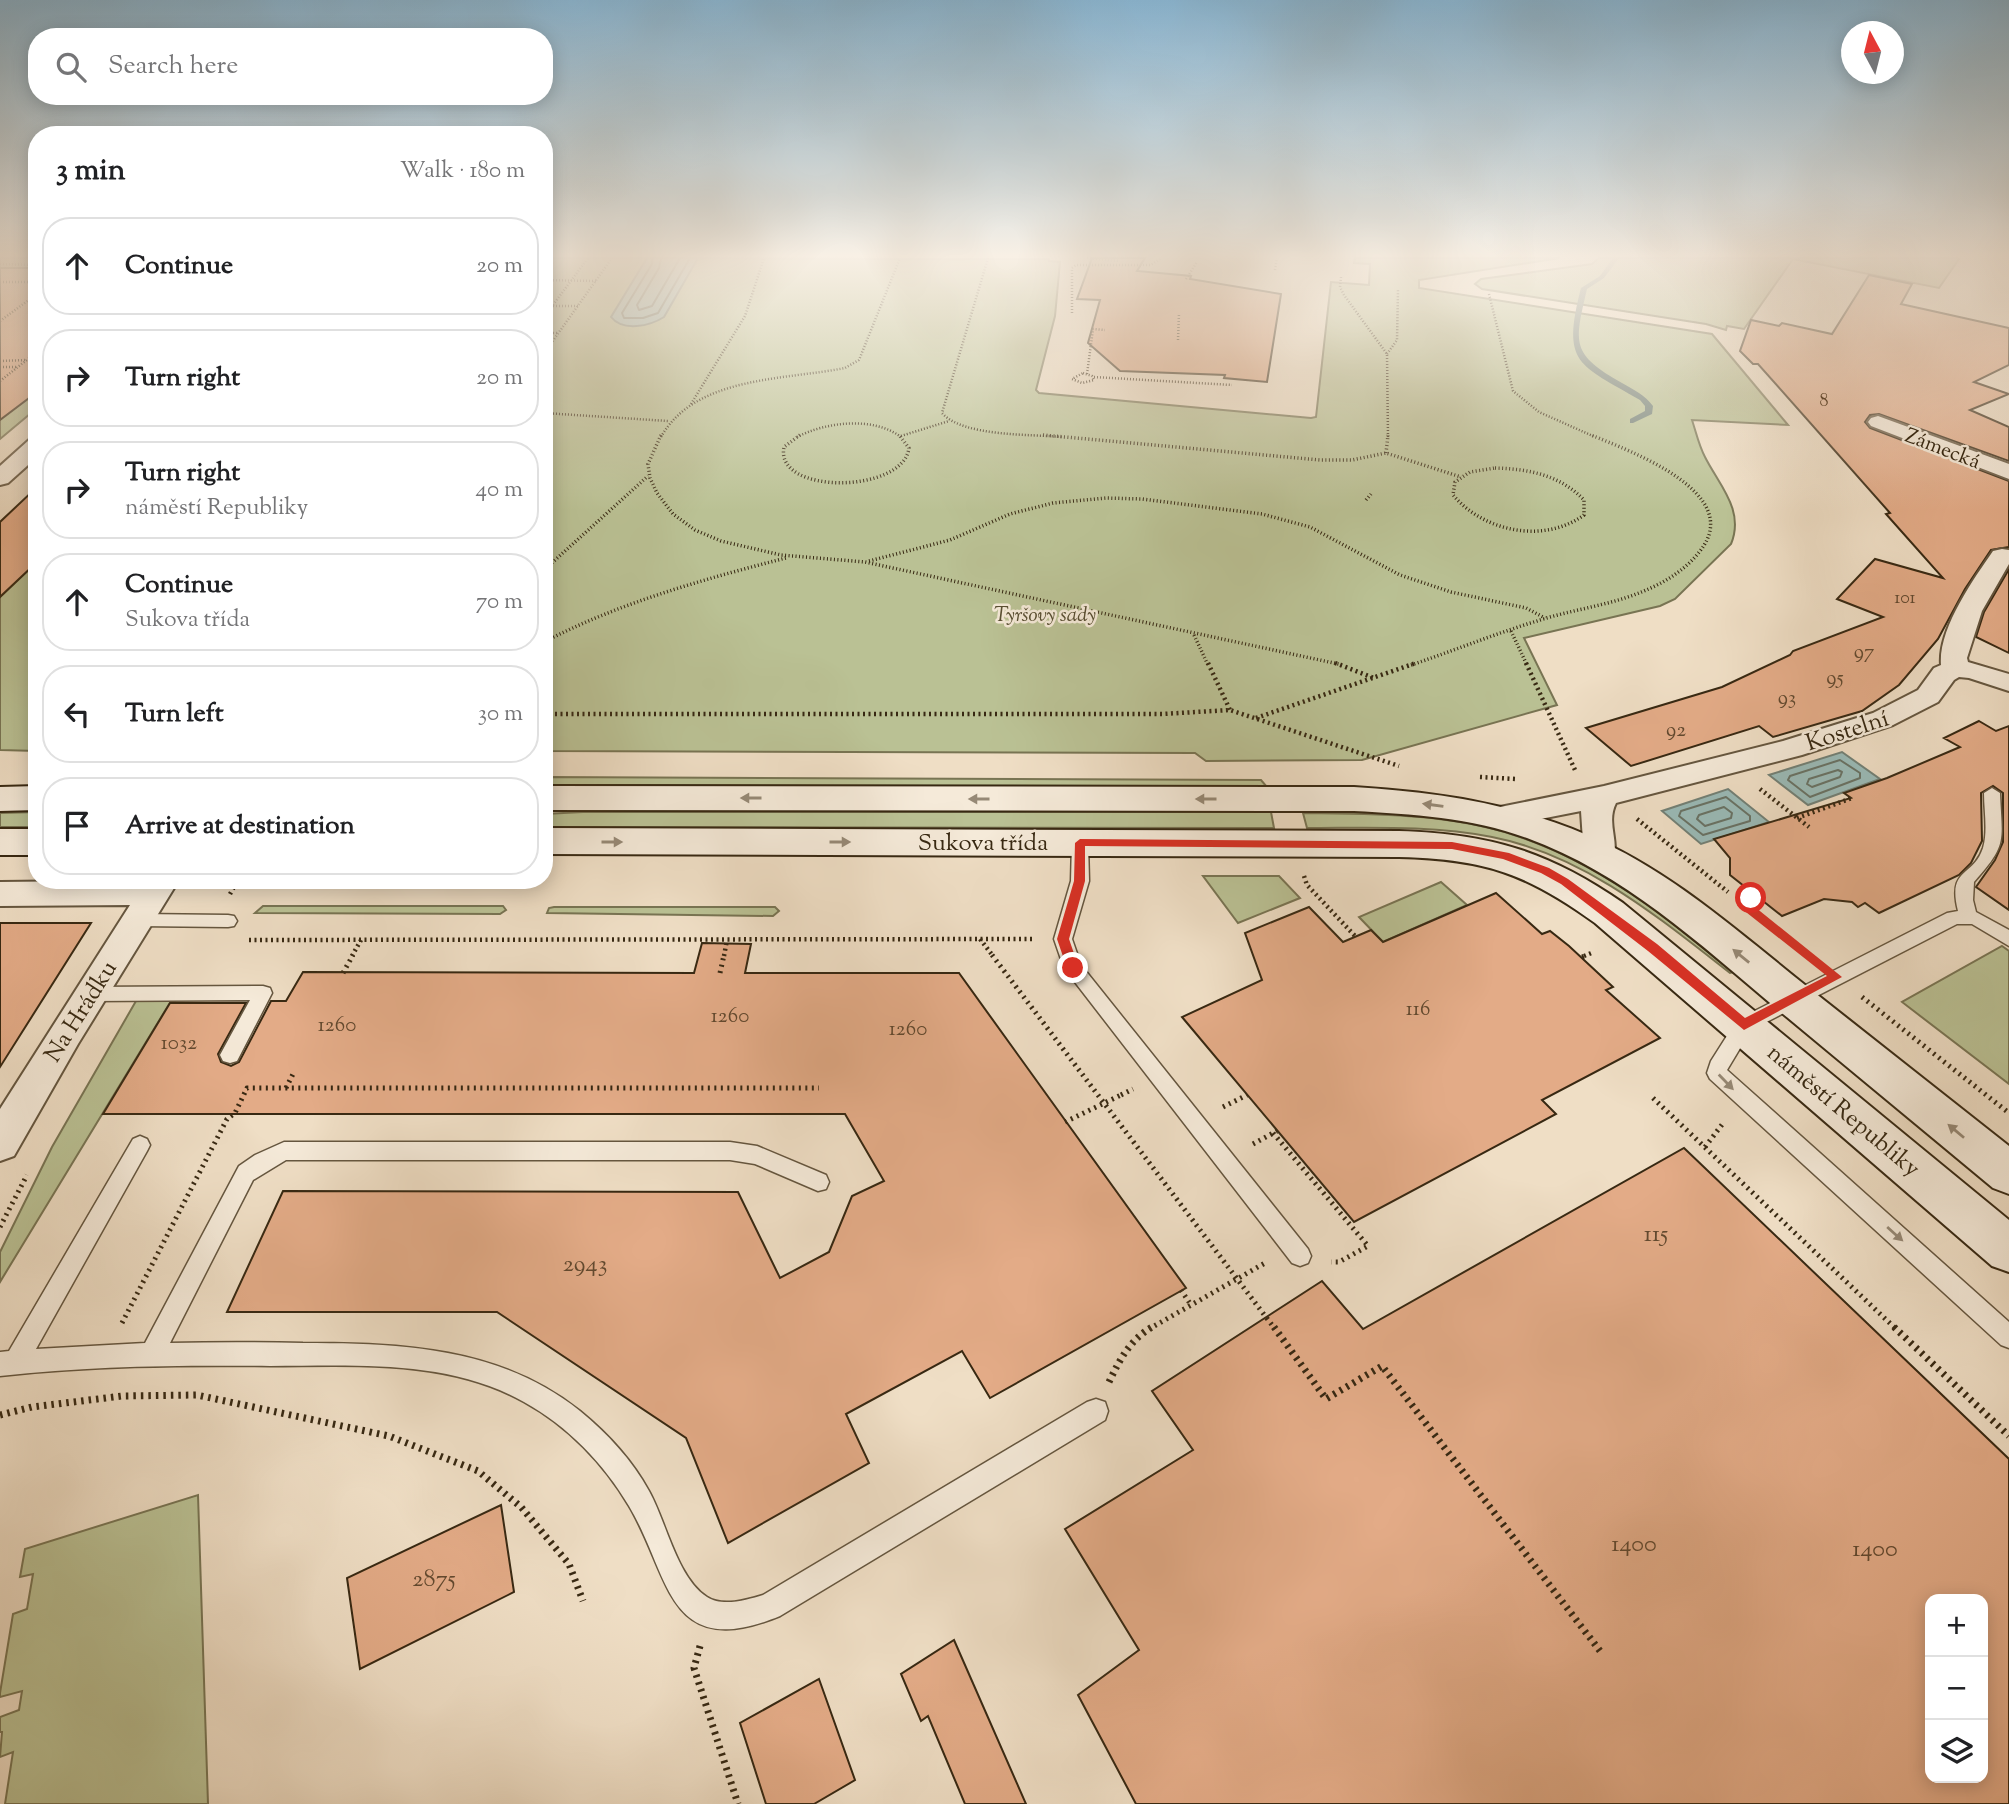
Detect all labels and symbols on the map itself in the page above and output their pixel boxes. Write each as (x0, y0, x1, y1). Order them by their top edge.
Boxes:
north arrow (1841, 21, 1904, 84)
house number: 8 (1820, 389, 1829, 415)
street label: Zámecká (1900, 422, 1985, 478)
house number: 101 (1894, 586, 1916, 612)
park label: Tyršovy sady (994, 601, 1096, 631)
house number: 97 (1854, 638, 1875, 668)
house number: 95 (1826, 664, 1844, 694)
house number: 93 (1778, 684, 1796, 714)
street label: Kostelní (1802, 702, 1894, 761)
house number: 92 (1666, 716, 1686, 746)
one-way arrow (740, 792, 762, 804)
one-way arrow (967, 793, 989, 805)
one-way arrow (1195, 793, 1217, 805)
one-way arrow (1422, 799, 1444, 810)
street label: Sukova třída (918, 827, 1048, 861)
one-way arrow (602, 836, 624, 848)
one-way arrow (829, 836, 851, 848)
route start (1735, 882, 1766, 913)
one-way arrow (1732, 948, 1750, 963)
route end (1057, 952, 1088, 983)
street label: Na Hrádku (37, 954, 126, 1069)
house number: 116 (1406, 995, 1430, 1025)
house number: 1260 (711, 1002, 749, 1032)
house number: 1260 (318, 1011, 356, 1041)
house number: 1260 (889, 1015, 927, 1045)
house number: 1032 (161, 1029, 197, 1059)
street label: náměstí Republiky (1759, 1037, 1927, 1186)
one-way arrow (1718, 1073, 1734, 1090)
one-way arrow (1948, 1124, 1965, 1139)
house number: 115 (1644, 1218, 1668, 1252)
one-way arrow (1886, 1226, 1903, 1242)
house number: 2943 (563, 1248, 607, 1282)
house number: 1400 (1611, 1528, 1657, 1562)
house number: 1400 (1852, 1533, 1898, 1567)
house number: 2875 (412, 1563, 456, 1597)

